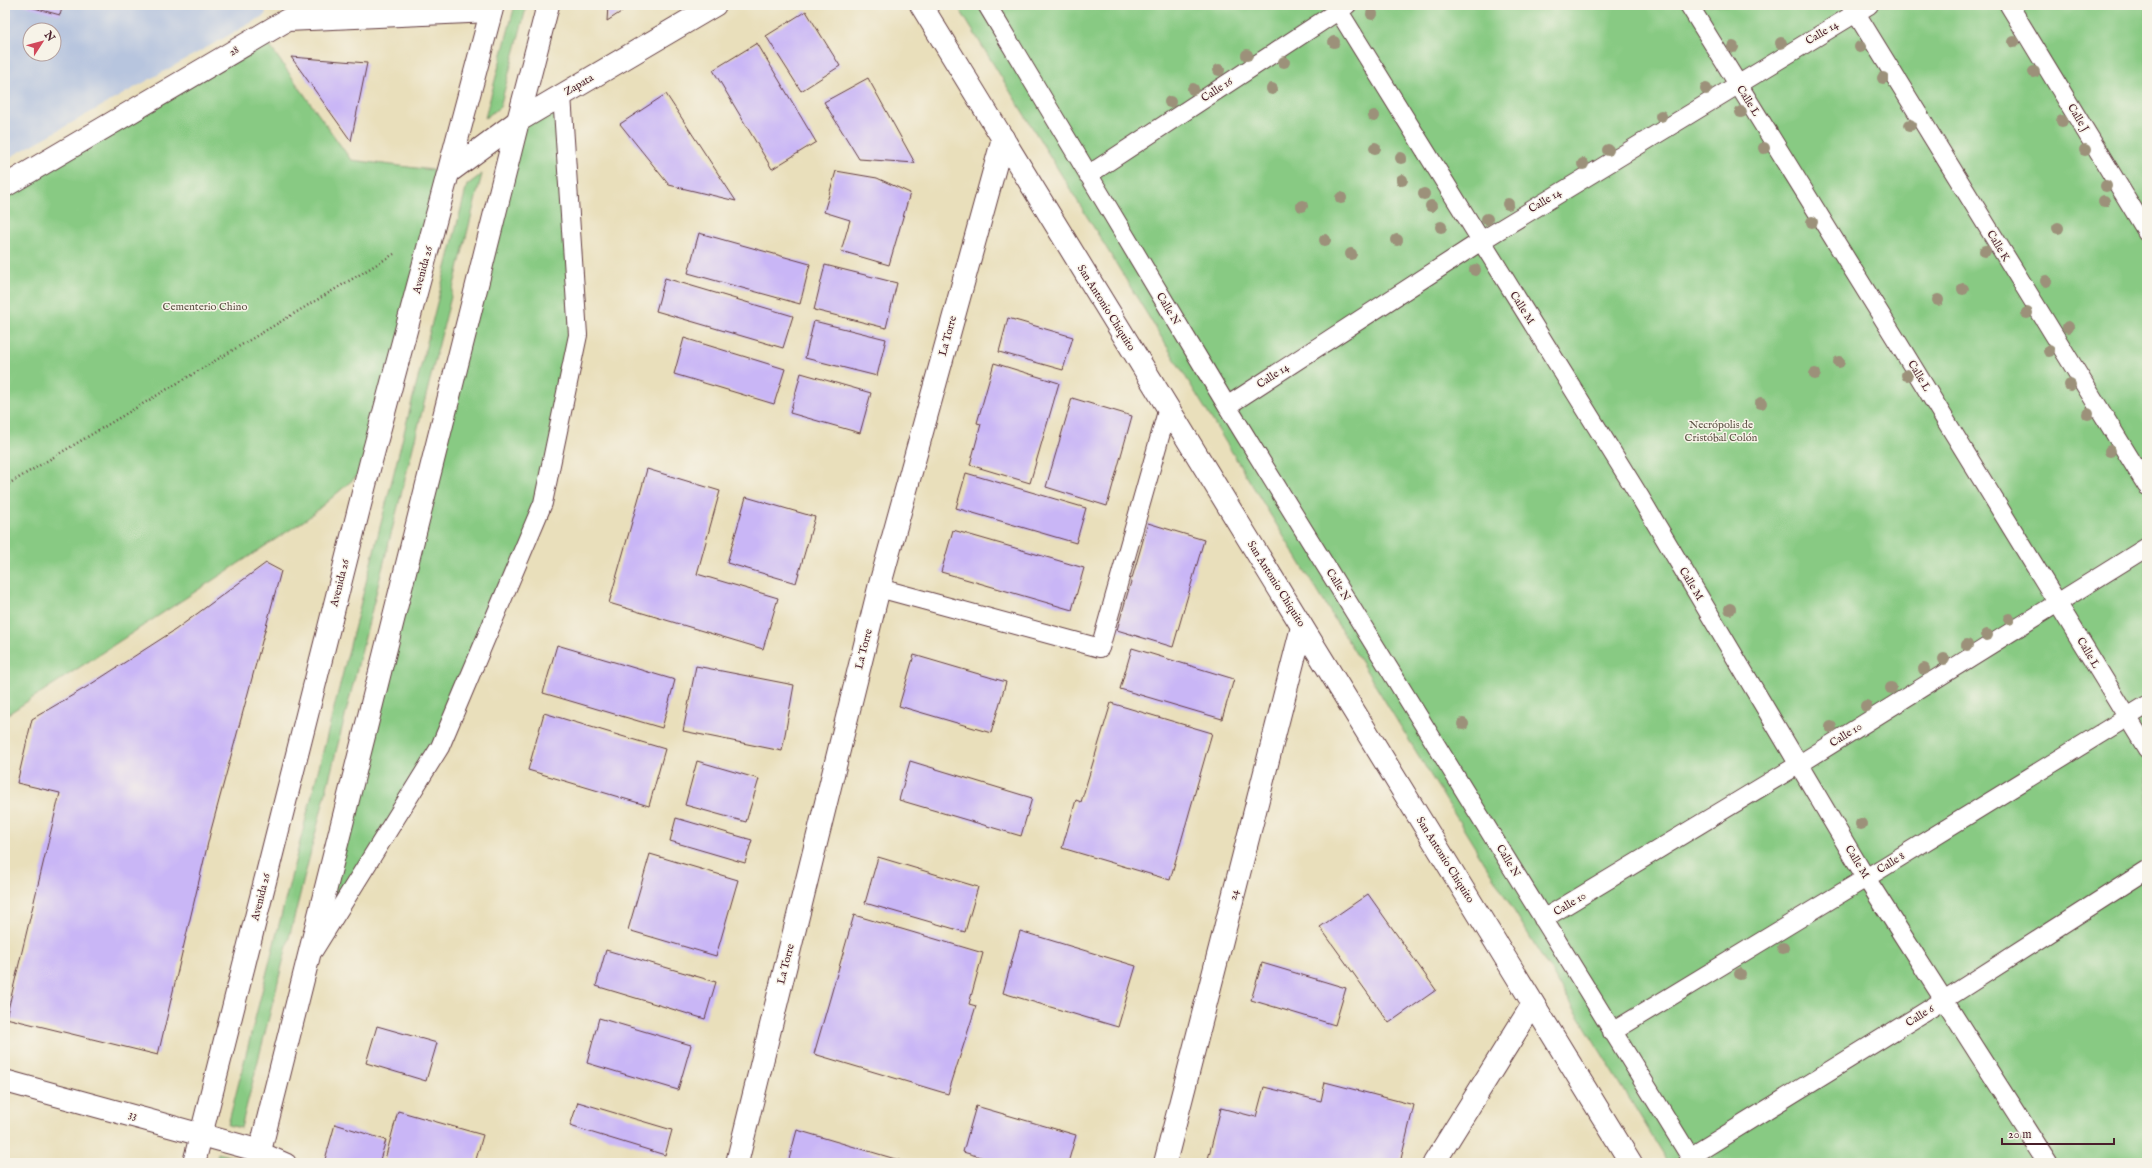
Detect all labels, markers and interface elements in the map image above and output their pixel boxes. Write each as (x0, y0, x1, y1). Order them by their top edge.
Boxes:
street label: Calle 14 (1803, 18, 1841, 48)
north arrow (22, 22, 62, 62)
text: N (40, 28, 58, 45)
street label: 28 (226, 43, 242, 59)
street label: Zapata (562, 71, 596, 99)
street label: Calle 16 (1199, 74, 1236, 105)
street label: Calle L (1733, 83, 1763, 119)
street label: Calle J (2064, 101, 2092, 135)
street label: Calle 14 (1526, 186, 1564, 216)
street label: Calle K (1983, 228, 2013, 265)
street label: Avenida 26 (410, 244, 436, 296)
street label: San Antonio Chiquito (1074, 262, 1138, 354)
street label: Calle M (1506, 289, 1538, 328)
street label: Calle N (1153, 290, 1183, 328)
park label: Cementerio Chino (163, 300, 247, 314)
street label: La Torre (936, 314, 960, 358)
street label: Calle L (1904, 358, 1934, 394)
street label: Calle 14 (1254, 360, 1292, 392)
park label: Necrópolis de Cristóbal Colón (1685, 418, 1758, 445)
street label: San Antonio Chiquito (1244, 538, 1308, 630)
street label: Avenida 26 (327, 557, 353, 609)
street label: Calle M (1676, 565, 1707, 604)
street label: Calle N (1323, 566, 1354, 604)
street label: La Torre (852, 627, 876, 671)
street label: Calle L (2073, 635, 2103, 671)
street label: Calle 10 (1827, 720, 1865, 750)
street label: San Antonio Chiquito (1413, 814, 1477, 906)
street label: Calle N (1493, 842, 1523, 880)
street label: Calle M (1842, 843, 1873, 882)
street label: Calle 8 (1874, 849, 1908, 877)
street label: Avenida 26 (248, 871, 274, 923)
street label: 24 (1226, 888, 1242, 902)
street label: Calle 10 (1551, 889, 1589, 919)
street label: La Torre (774, 942, 798, 986)
street label: Calle 6 (1903, 1002, 1937, 1030)
street label: 33 (127, 1107, 139, 1123)
scale bar (2002, 1120, 2114, 1146)
text: 20 m (2008, 1127, 2031, 1142)

